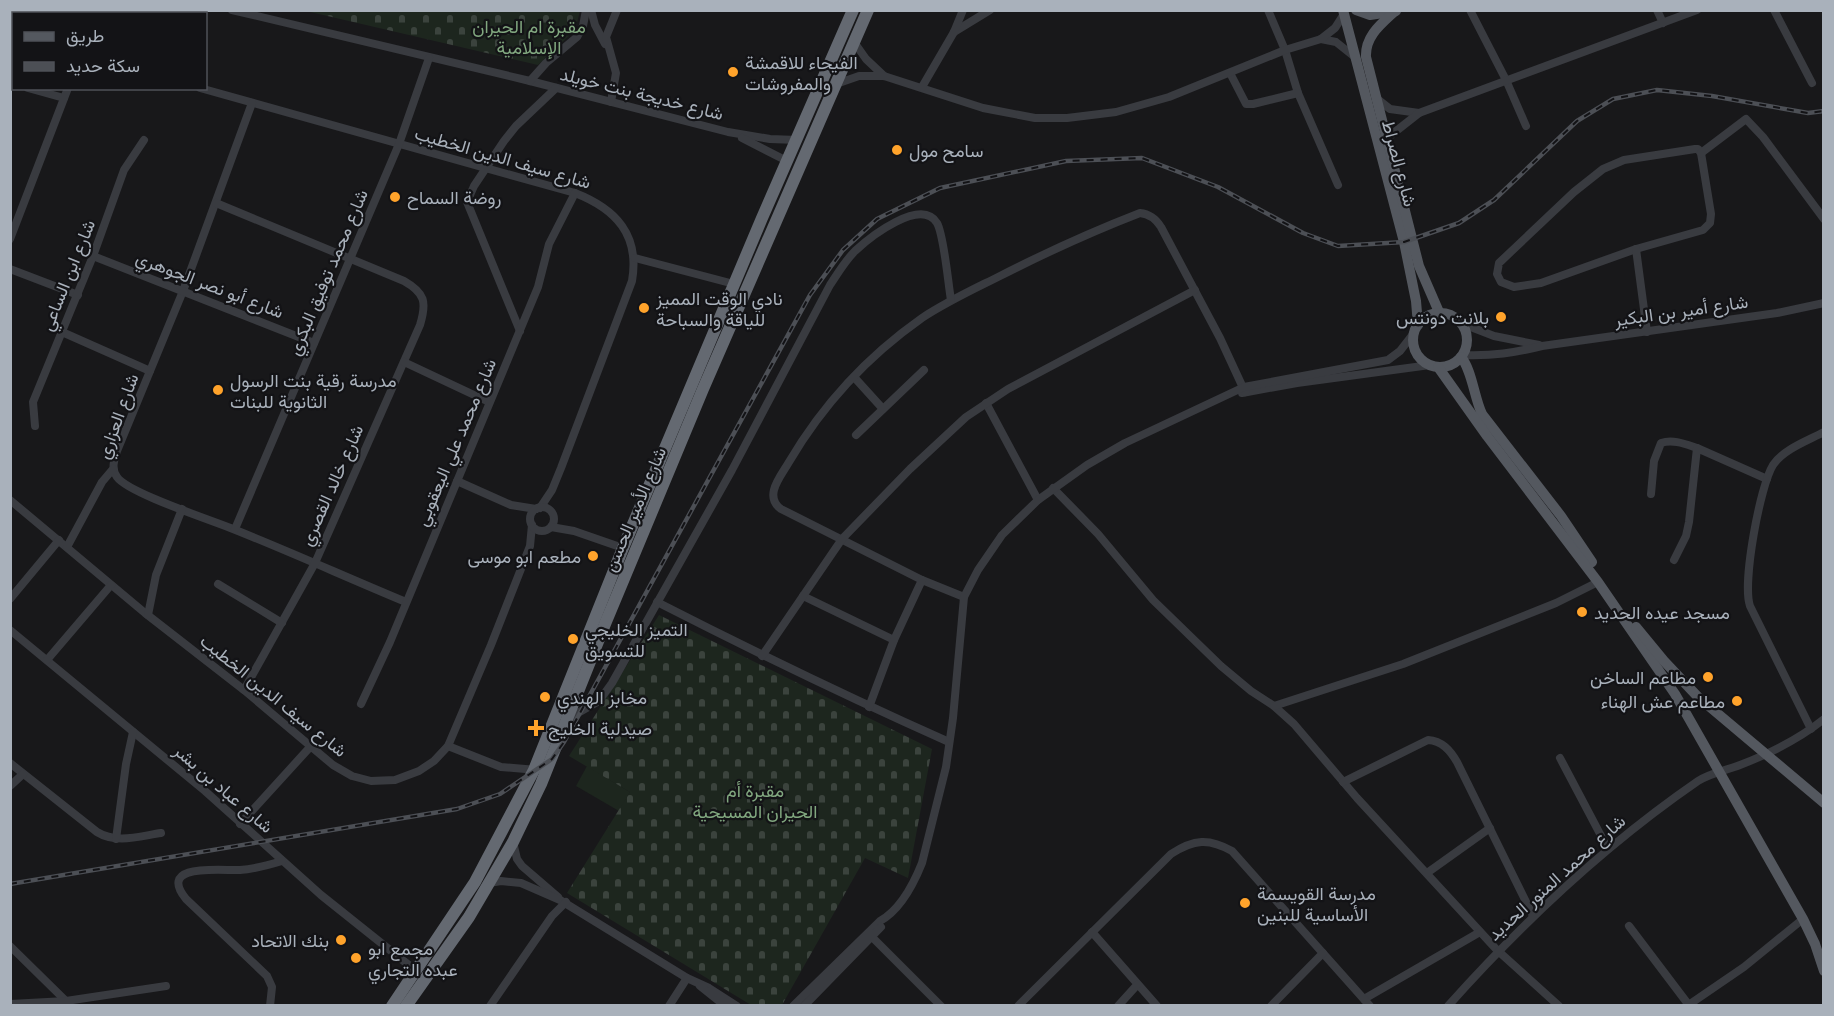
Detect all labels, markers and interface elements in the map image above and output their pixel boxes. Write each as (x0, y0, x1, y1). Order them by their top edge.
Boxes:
legend (12, 12, 207, 90)
park label: مقبرة ام الحيران الإسلامية (472, 15, 586, 60)
text: طريق (66, 24, 104, 47)
place label: الفيحاء للاقمشة والمفروشات (745, 51, 858, 95)
text: سكة حديد (66, 54, 140, 76)
street label: شارع خديجة بنت خويلد (558, 62, 726, 126)
marker: الفيحاء للاقمشة والمفروشات (726, 65, 740, 79)
street label: شارع الصراط (1376, 117, 1422, 209)
street label: شارع سيف الدين الخطيب (412, 121, 594, 195)
place label: سامح مول (909, 139, 984, 163)
marker: سامح مول (890, 143, 904, 157)
street label: شارع محمد توفيق البكري (282, 186, 377, 360)
place label: روضة السماح (407, 186, 501, 210)
marker: روضة السماح (388, 190, 402, 204)
street label: شارع ابن الساعي (35, 216, 104, 336)
street label: شارع أبو نصر الجوهري (131, 246, 287, 327)
place label: نادي الوقت المميز للياقة والسباحة (655, 287, 783, 331)
street label: شارع أمير بن البكير (1612, 290, 1750, 332)
marker: نادي الوقت المميز للياقة والسباحة (637, 301, 651, 315)
place label: بلانت دونتس (1396, 306, 1489, 329)
marker: بلانت دونتس (1494, 310, 1508, 324)
street label: شارع محمد علي اليعقوبي (410, 355, 505, 531)
place label: مدرسة رقية بنت الرسول الثانوية للبنات (230, 369, 397, 413)
street label: شارع العزاري (91, 370, 147, 463)
marker: مدرسة رقية بنت الرسول الثانوية للبنات (211, 383, 225, 397)
street label: شارع خالد القصري (294, 421, 372, 551)
street label: شارع الأمير الحسن (598, 443, 672, 575)
place label: مطعم ابو موسى (468, 545, 581, 569)
marker: مطعم ابو موسى (586, 549, 600, 563)
place label: مسجد عيده الحديد (1594, 601, 1730, 623)
marker: مسجد عيده الحديد (1575, 605, 1589, 619)
place label: التميز الخليجي للتسويق (585, 618, 688, 662)
street label: شارع سيف الدين الخطيب (195, 629, 352, 762)
marker: التميز الخليجي للتسويق (566, 632, 580, 646)
place label: مطاعم الساخن (1590, 666, 1696, 690)
marker: مطاعم الساخن (1701, 670, 1715, 684)
place label: مخابز الهندي (557, 686, 647, 713)
marker: مخابز الهندي (538, 690, 552, 704)
place label: مطاعم عش الهناء (1601, 690, 1725, 714)
marker: مطاعم عش الهناء (1730, 694, 1744, 708)
place label: صيدلية الخليج (548, 717, 652, 741)
marker: صيدلية الخليج (529, 721, 543, 735)
street label: شارع عباد بن بشر (168, 738, 278, 839)
park label: مقبرة أم الحيران المسيحية (693, 779, 817, 823)
street label: شارع محمد المنور الحديد (1483, 809, 1631, 946)
place label: مدرسة القويسمة الأساسية للبنين (1257, 882, 1376, 926)
marker: مدرسة القويسمة الأساسية للبنين (1238, 896, 1252, 910)
place label: بنك الاتحاد (251, 929, 329, 951)
marker: بنك الاتحاد (334, 933, 348, 947)
place label: مجمع ابو عبده التجاري (368, 937, 458, 985)
marker: مجمع ابو عبده التجاري (349, 951, 363, 965)

